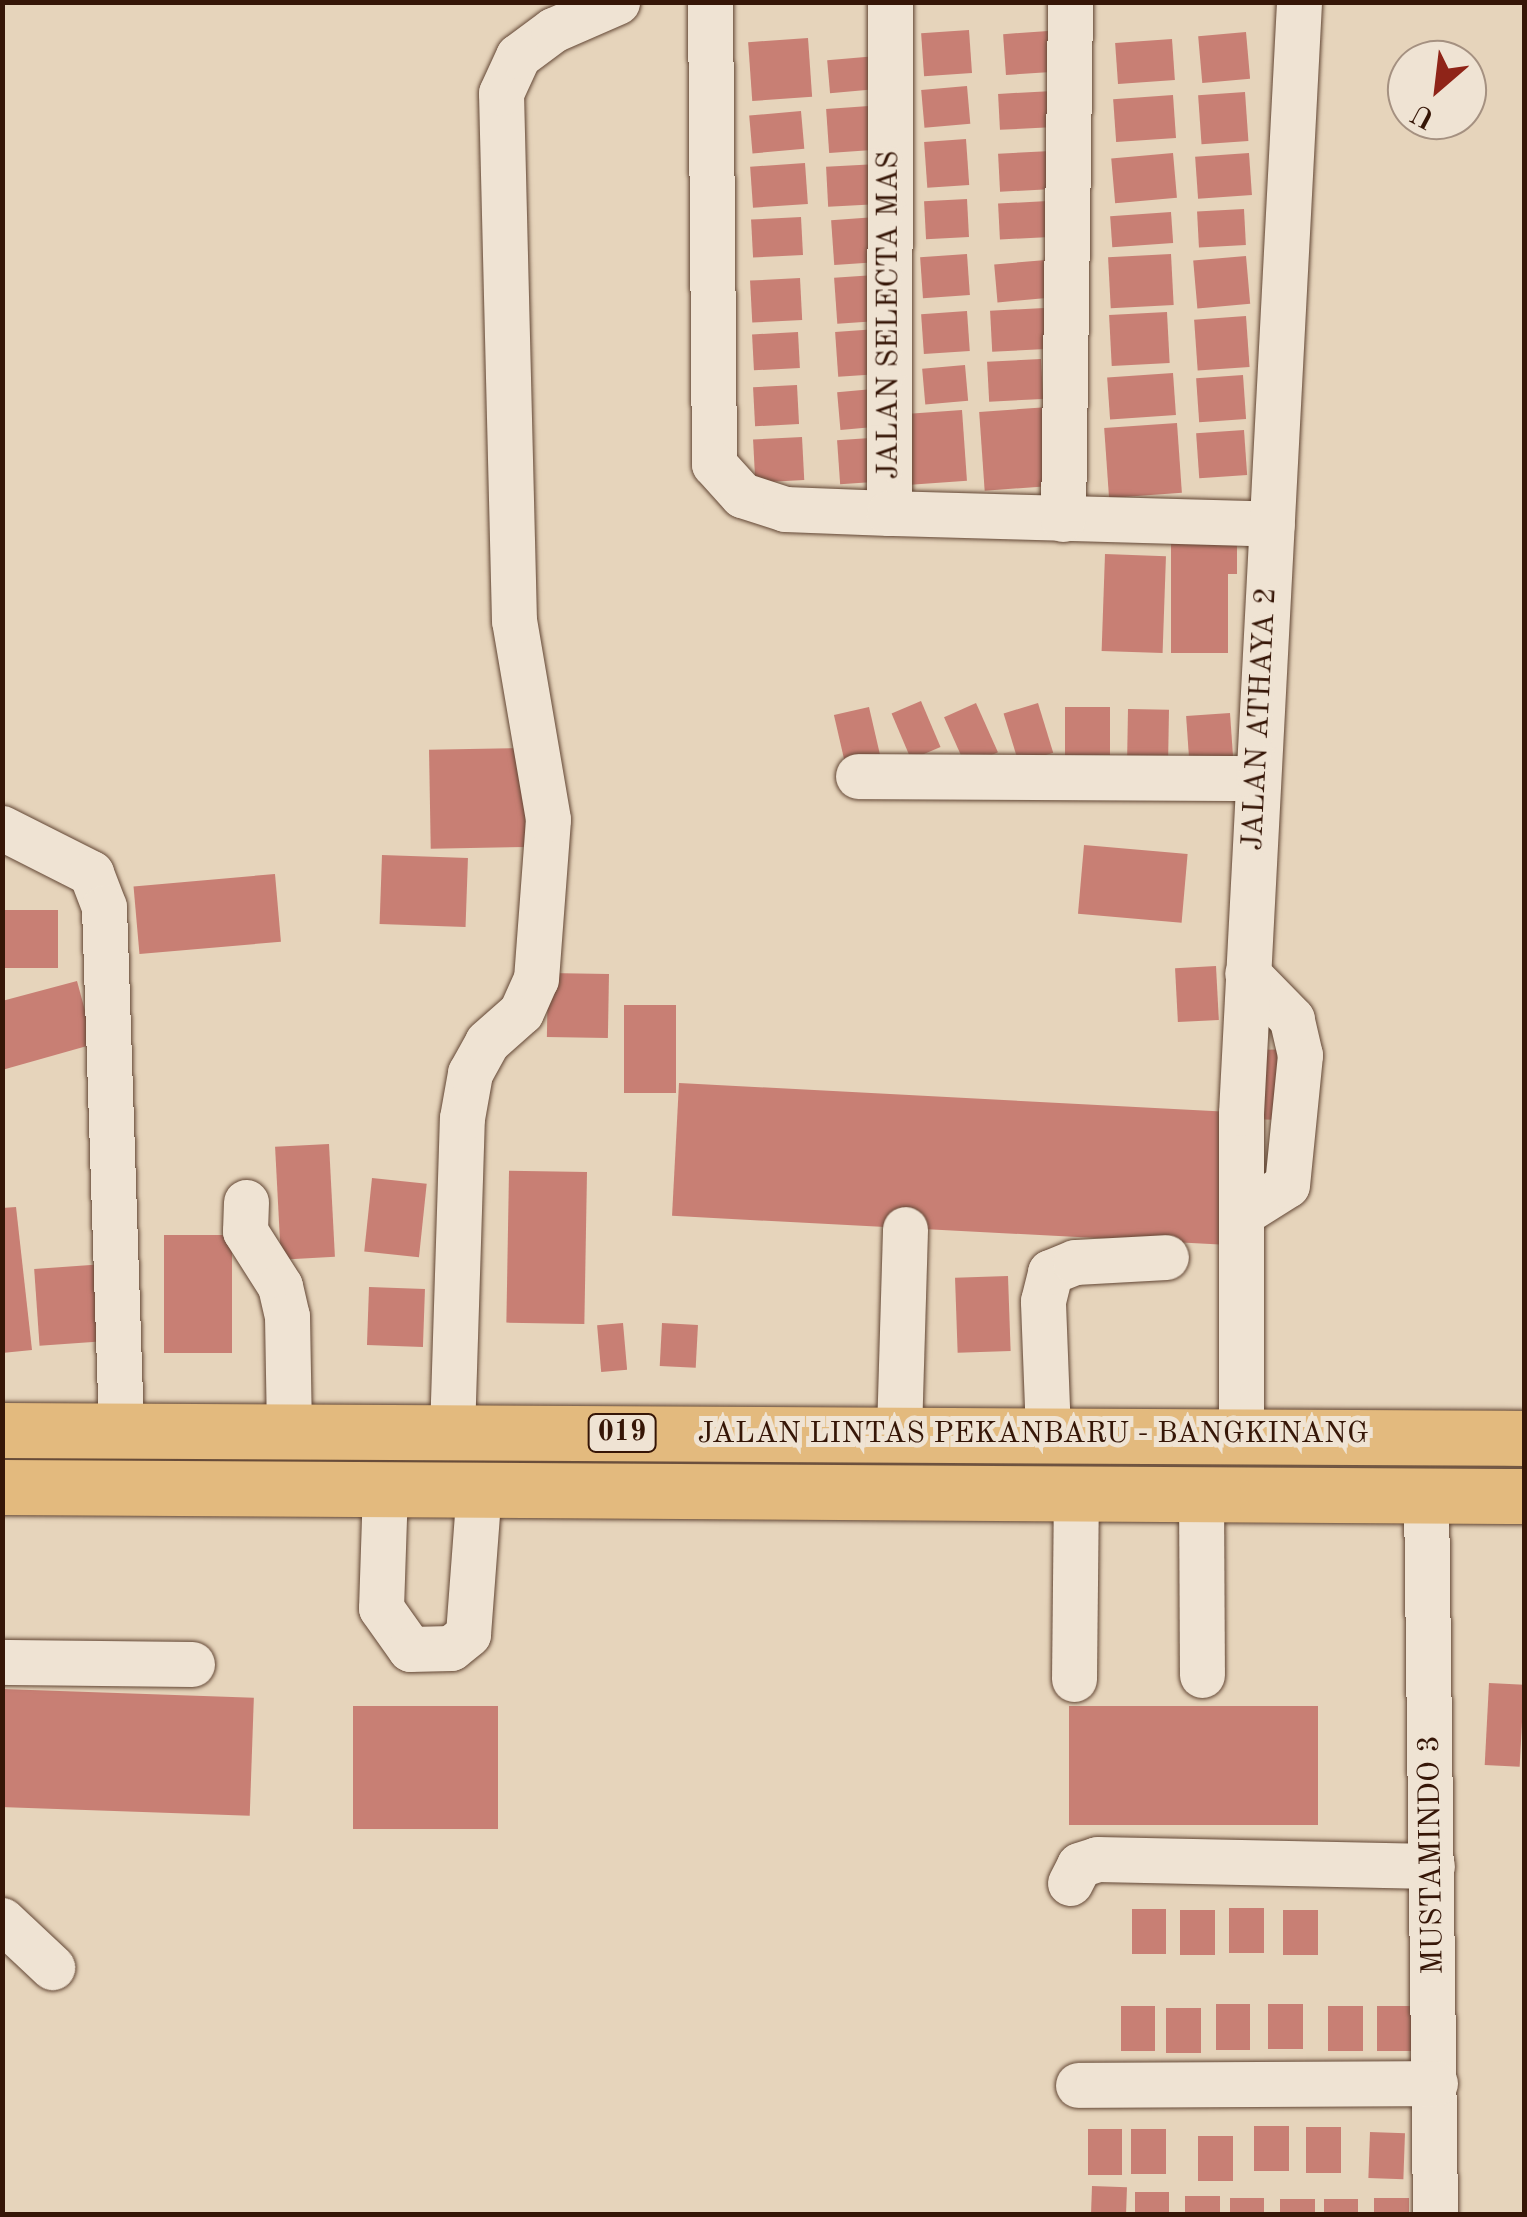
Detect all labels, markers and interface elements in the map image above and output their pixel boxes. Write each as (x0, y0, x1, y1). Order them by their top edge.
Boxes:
north arrow (1387, 40, 1487, 140)
text: U (1407, 97, 1440, 132)
street label: JALAN SELECTA MAS (871, 151, 907, 479)
street label: JALAN ATHAYA 2 (1235, 586, 1285, 852)
road number: 019 (587, 1410, 657, 1456)
street label: JALAN LINTAS PEKANBARU - BANGKINANG (698, 1416, 1368, 1452)
street label: MUSTAMINDO 3 (1412, 1735, 1452, 1975)

